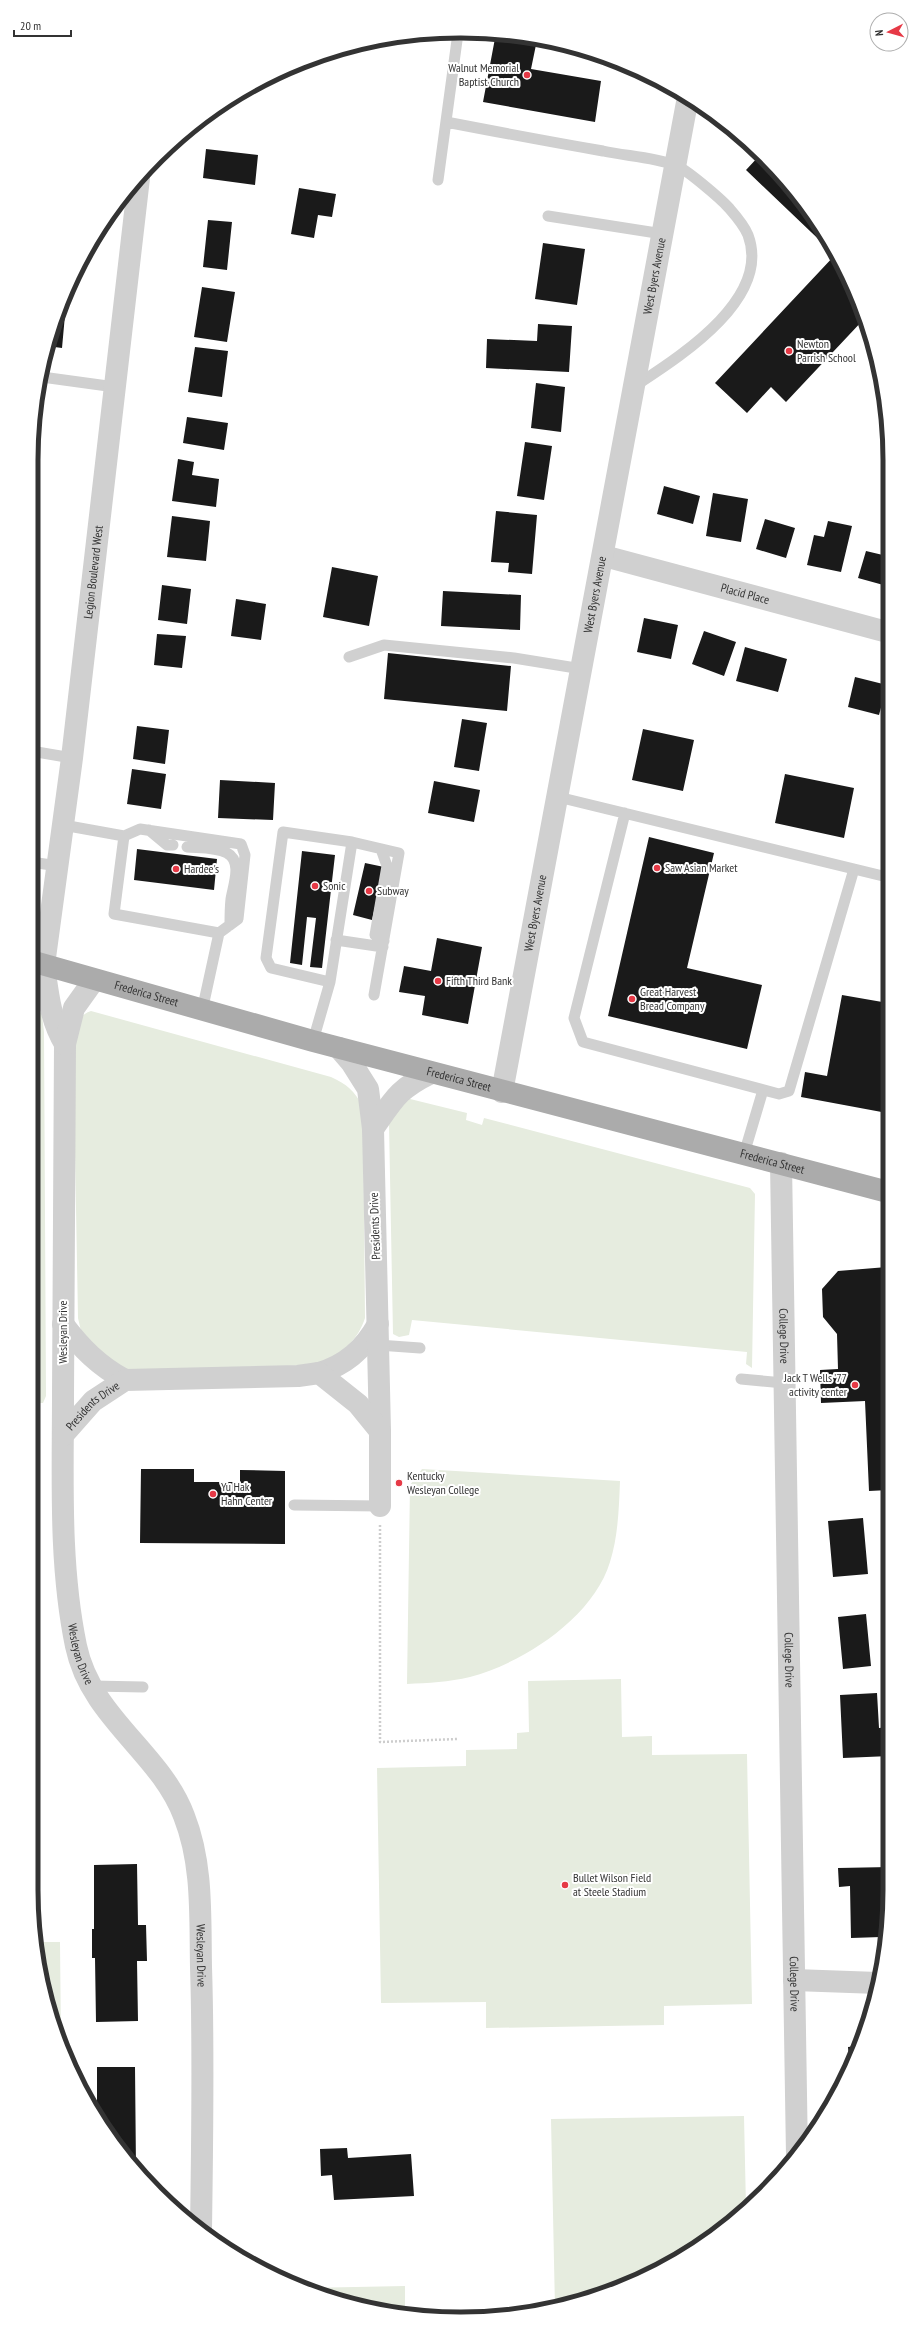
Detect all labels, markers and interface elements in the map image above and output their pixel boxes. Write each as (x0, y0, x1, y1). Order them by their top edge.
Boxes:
scale bar (14, 12, 71, 38)
north arrow (869, 12, 909, 52)
text: 20 m (20, 18, 41, 33)
text: N (872, 29, 886, 37)
place label: Walnut Memorial Baptist Church (448, 60, 519, 89)
marker: Walnut Memorial Baptist Church (522, 70, 532, 80)
street label: West Byers Avenue (640, 236, 669, 316)
place label: Newton Parrish School (797, 336, 856, 365)
marker: Newton Parrish School (784, 346, 794, 356)
street label: Legion Boulevard West (80, 524, 106, 620)
street label: West Byers Avenue (580, 555, 609, 634)
street label: Placid Place (719, 580, 771, 607)
place label: Saw Asian Market (665, 860, 738, 875)
place label: Hardee's (184, 861, 219, 876)
marker: Saw Asian Market (652, 863, 662, 873)
marker: Hardee's (171, 864, 181, 874)
street label: West Byers Avenue (520, 873, 549, 953)
place label: Sonic (323, 878, 346, 893)
marker: Sonic (310, 881, 320, 891)
place label: Subway (377, 883, 409, 898)
marker: Subway (364, 886, 374, 896)
place label: Fifth Third Bank (446, 973, 512, 988)
marker: Fifth Third Bank (433, 976, 443, 986)
street label: Frederica Street (113, 977, 181, 1010)
place label: Great Harvest Bread Company (640, 984, 705, 1013)
marker: Great Harvest Bread Company (627, 994, 637, 1004)
street label: Frederica Street (425, 1063, 493, 1095)
street label: Frederica Street (739, 1146, 807, 1177)
street label: Presidents Drive (366, 1192, 383, 1260)
street label: Wesleyan Drive (55, 1300, 70, 1364)
street label: College Drive (776, 1308, 792, 1364)
place label: Jack T Wells '77 activity center (783, 1370, 848, 1399)
street label: Presidents Drive (63, 1378, 122, 1433)
marker: Jack T Wells '77 activity center (850, 1380, 860, 1390)
place label: Kentucky Wesleyan College (407, 1468, 479, 1497)
marker: Kentucky Wesleyan College (394, 1478, 404, 1488)
place label: Yu Hak Hahn Center (221, 1479, 273, 1508)
marker: Yu Hak Hahn Center (208, 1489, 218, 1499)
street label: Wesleyan Drive (65, 1622, 97, 1687)
street label: College Drive (782, 1632, 797, 1688)
place label: Bullet Wilson Field at Steele Stadium (573, 1870, 651, 1899)
marker: Bullet Wilson Field at Steele Stadium (560, 1880, 570, 1890)
street label: Wesleyan Drive (194, 1924, 210, 1987)
street label: College Drive (787, 1956, 803, 2012)

